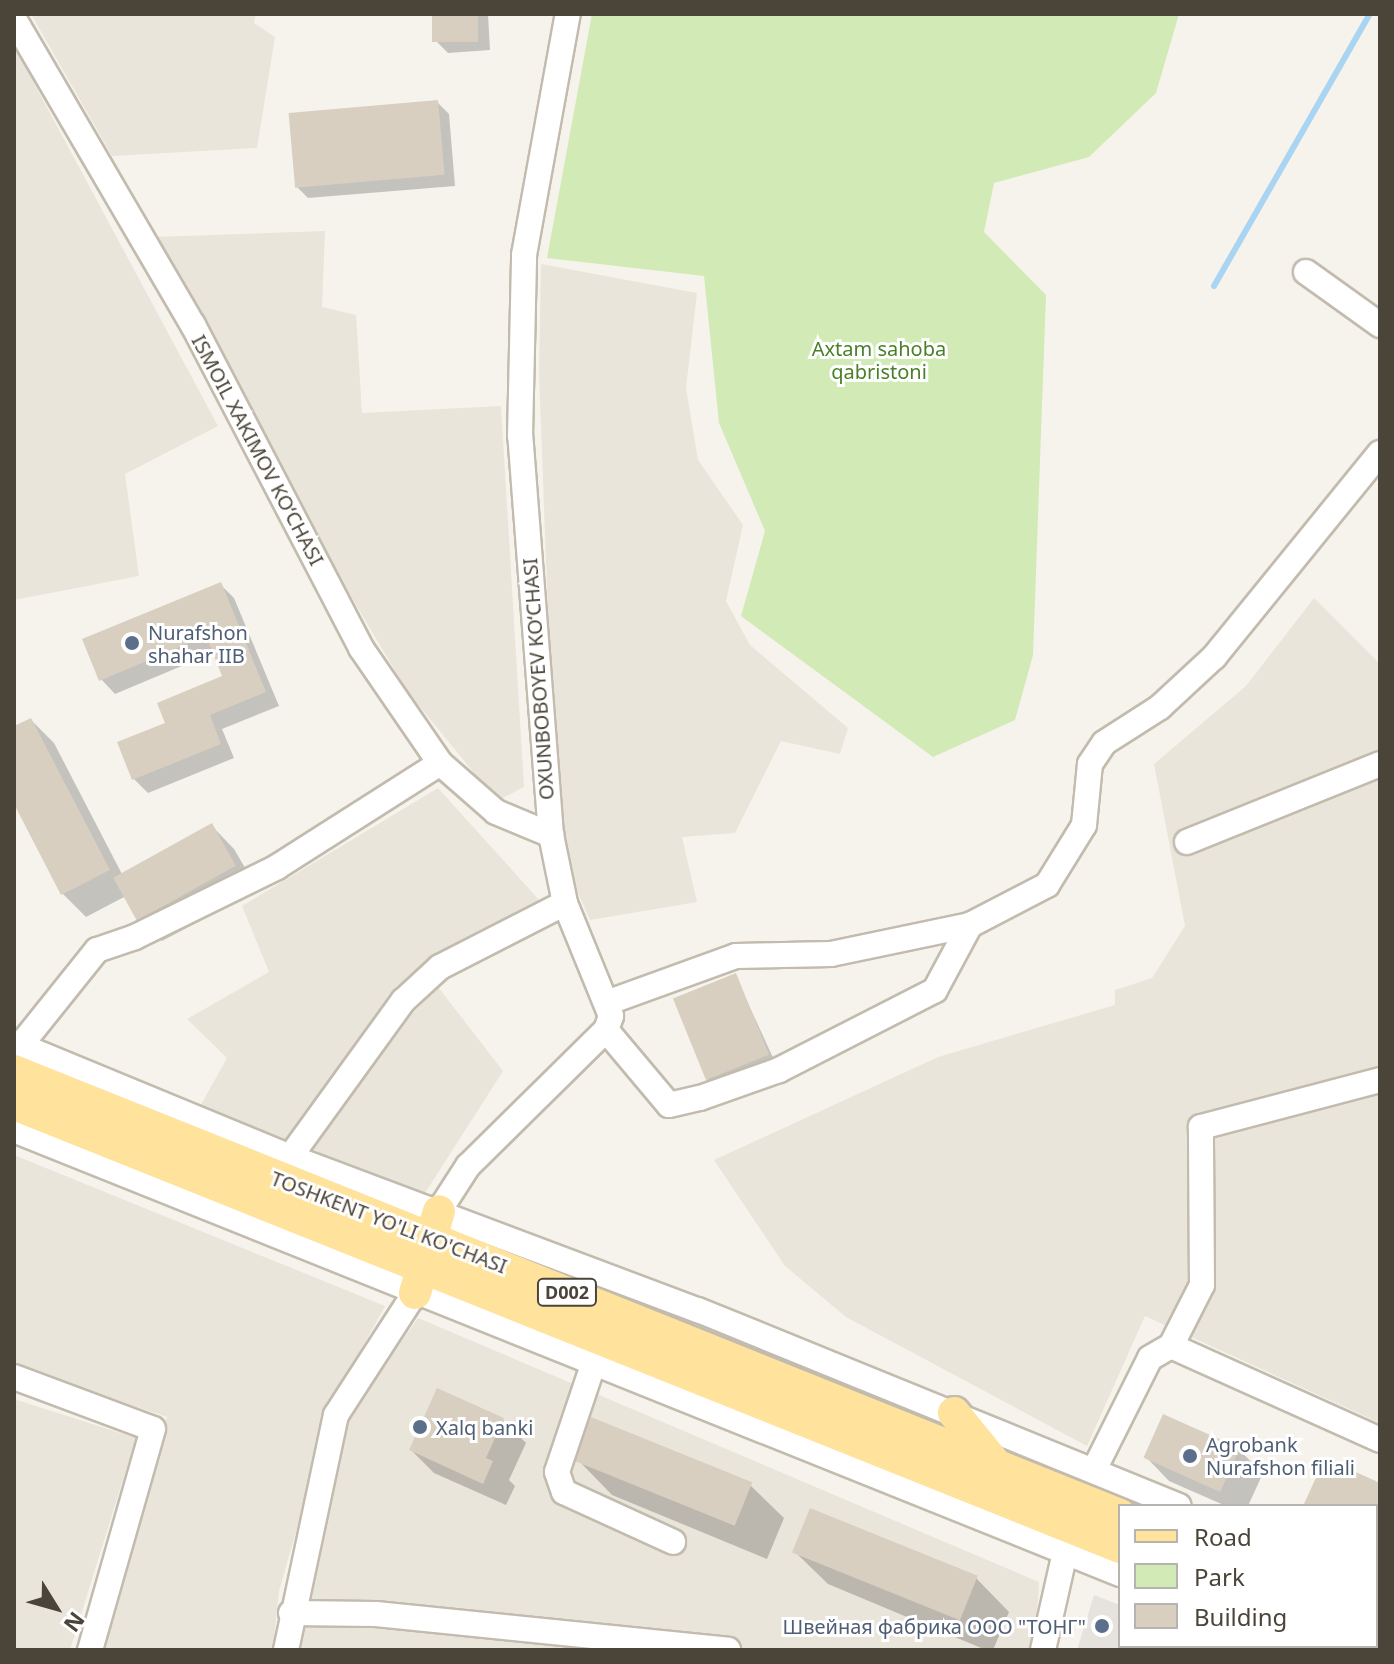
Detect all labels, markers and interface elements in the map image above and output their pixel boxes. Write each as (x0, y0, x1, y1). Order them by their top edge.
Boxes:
street label: ISMOIL XAKIMOV KO‘CHASI (187, 331, 329, 569)
park label: Axtam sahoba qabristoni (812, 337, 946, 384)
street label: OXUNBOBOYEV KO‘CHASI (518, 557, 558, 801)
place label: Nurafshon shahar IIB (148, 620, 248, 667)
marker: Nurafshon shahar IIB (123, 634, 141, 652)
street label: TOSHKENT YO'LI KO'CHASI (268, 1166, 510, 1278)
road number: D002 (535, 1278, 599, 1306)
place label: Xalq banki (436, 1415, 533, 1439)
marker: Xalq banki (411, 1418, 429, 1436)
place label: Agrobank Nurafshon filiali (1206, 1432, 1355, 1479)
marker: Agrobank Nurafshon filiali (1181, 1447, 1199, 1465)
legend (1118, 1504, 1378, 1648)
text: Road (1194, 1520, 1252, 1553)
text: Park (1194, 1560, 1245, 1593)
north arrow (16, 1568, 96, 1648)
text: Building (1194, 1600, 1287, 1633)
text: N (58, 1606, 93, 1639)
place label: Швейная фабрика ООО "ТОНГ" (783, 1614, 1086, 1638)
marker: Швейная фабрика ООО "ТОНГ" (1093, 1617, 1111, 1635)

